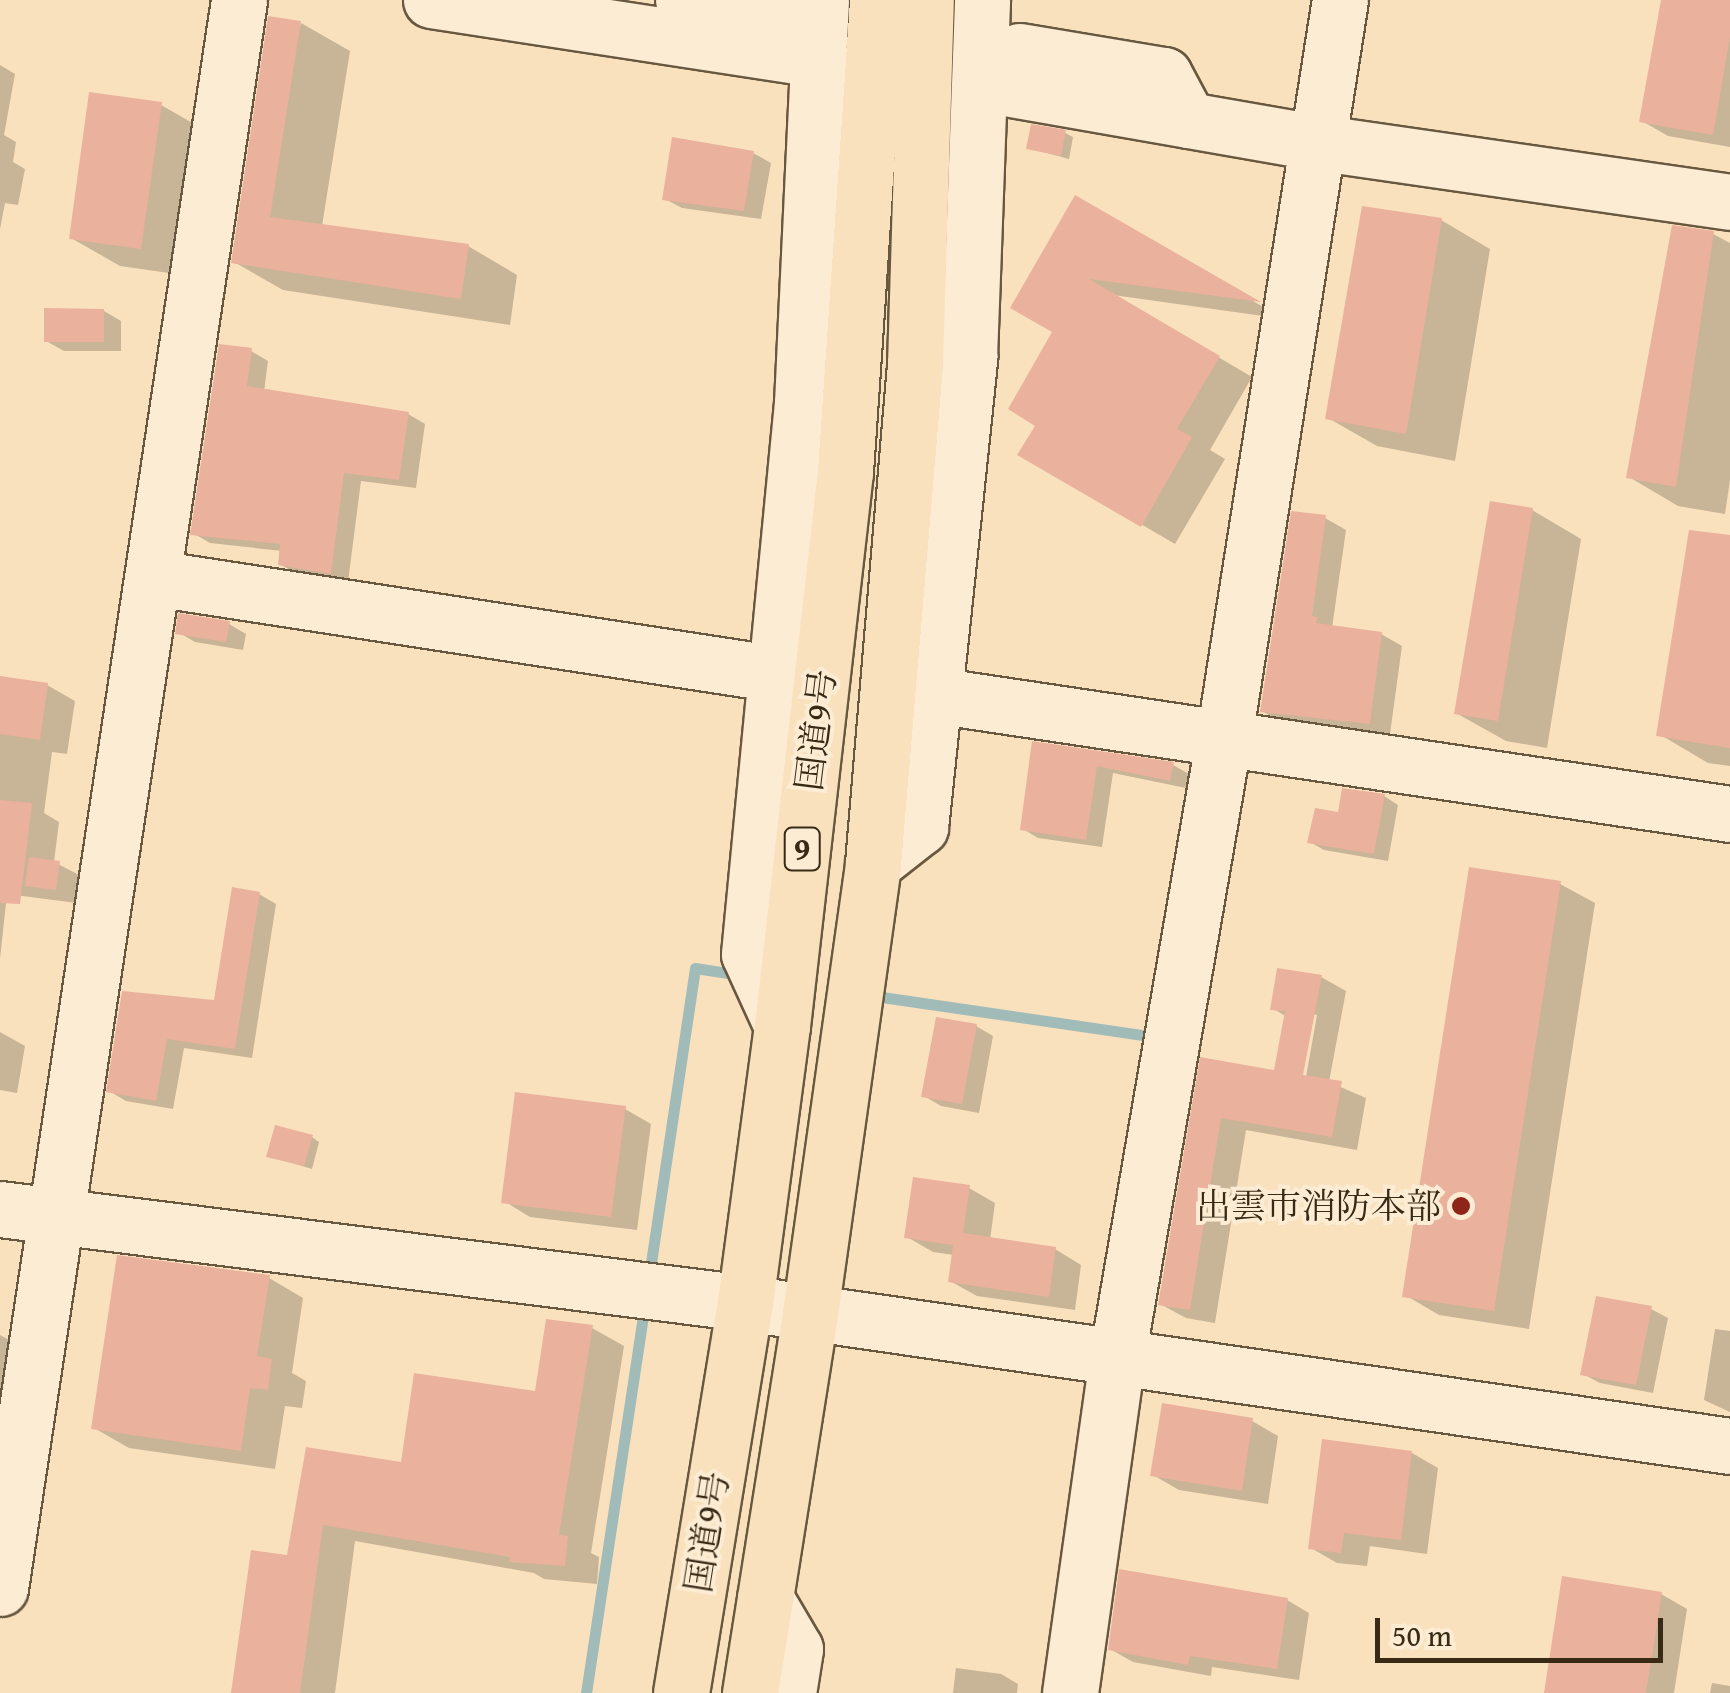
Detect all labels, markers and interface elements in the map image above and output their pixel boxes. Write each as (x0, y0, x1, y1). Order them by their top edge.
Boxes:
street label: 国道9号 (788, 667, 844, 793)
road number: 9 (782, 822, 822, 876)
place label: 出雲市消防本部 (1196, 1185, 1441, 1227)
marker: 出雲市消防本部 (1450, 1195, 1472, 1217)
street label: 国道9号 (677, 1469, 737, 1595)
scale bar (1380, 1598, 1668, 1660)
text: 50 m (1392, 1613, 1452, 1657)

